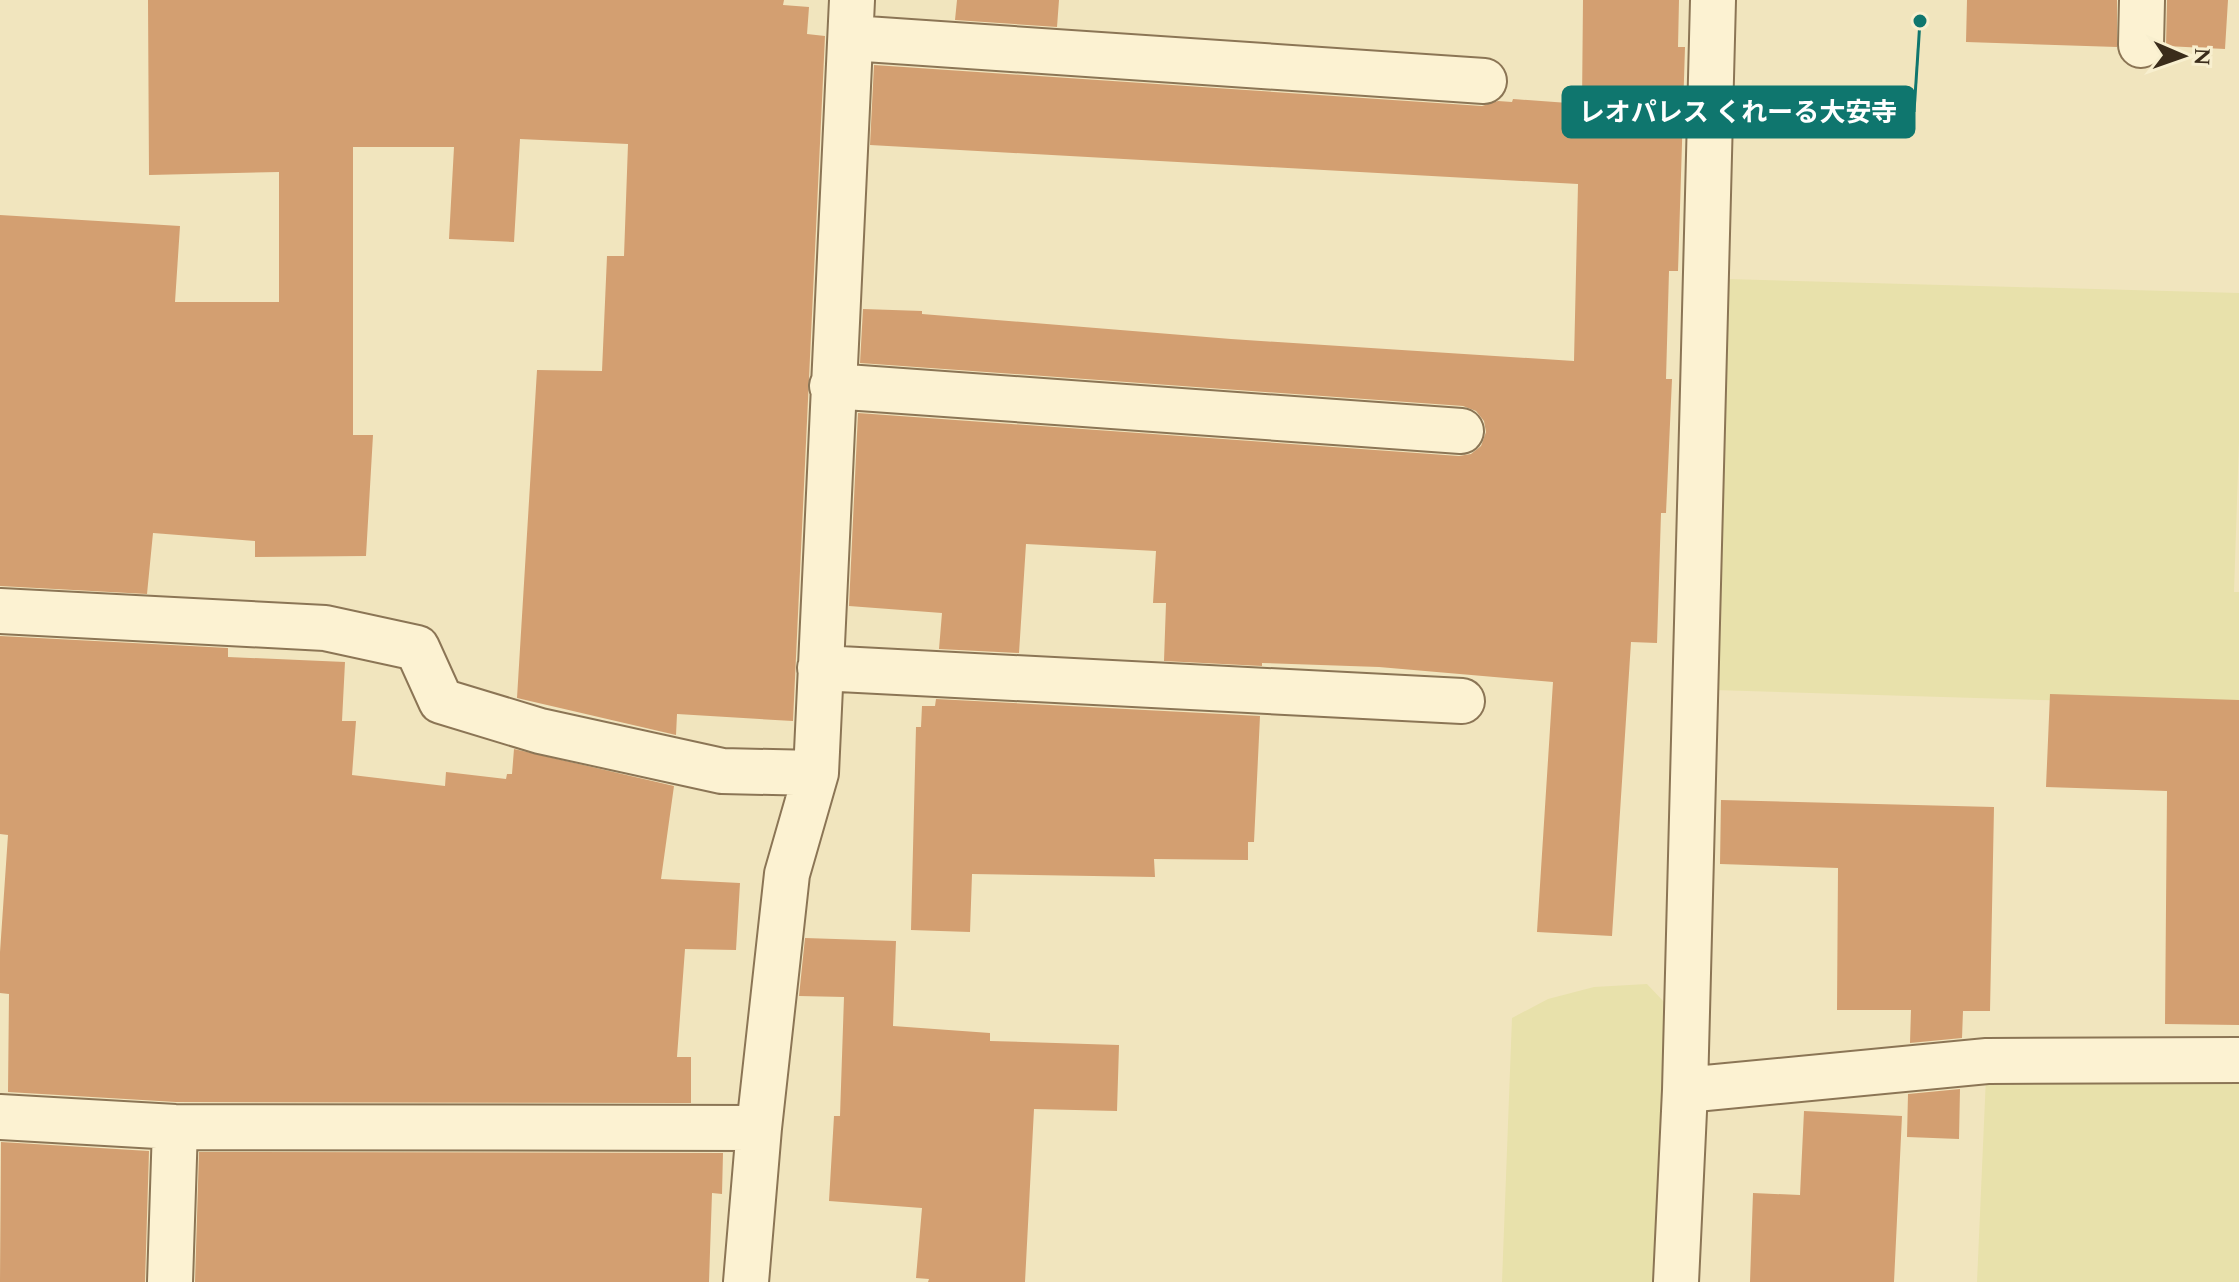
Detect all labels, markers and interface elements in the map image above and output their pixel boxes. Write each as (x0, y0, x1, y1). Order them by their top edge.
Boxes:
north arrow (2143, 16, 2223, 96)
text: N (2185, 47, 2218, 66)
callout: レオパレス くれーる大安寺 (1563, 87, 1914, 137)
text: レオパレス くれーる大安寺 (1579, 93, 1897, 133)

